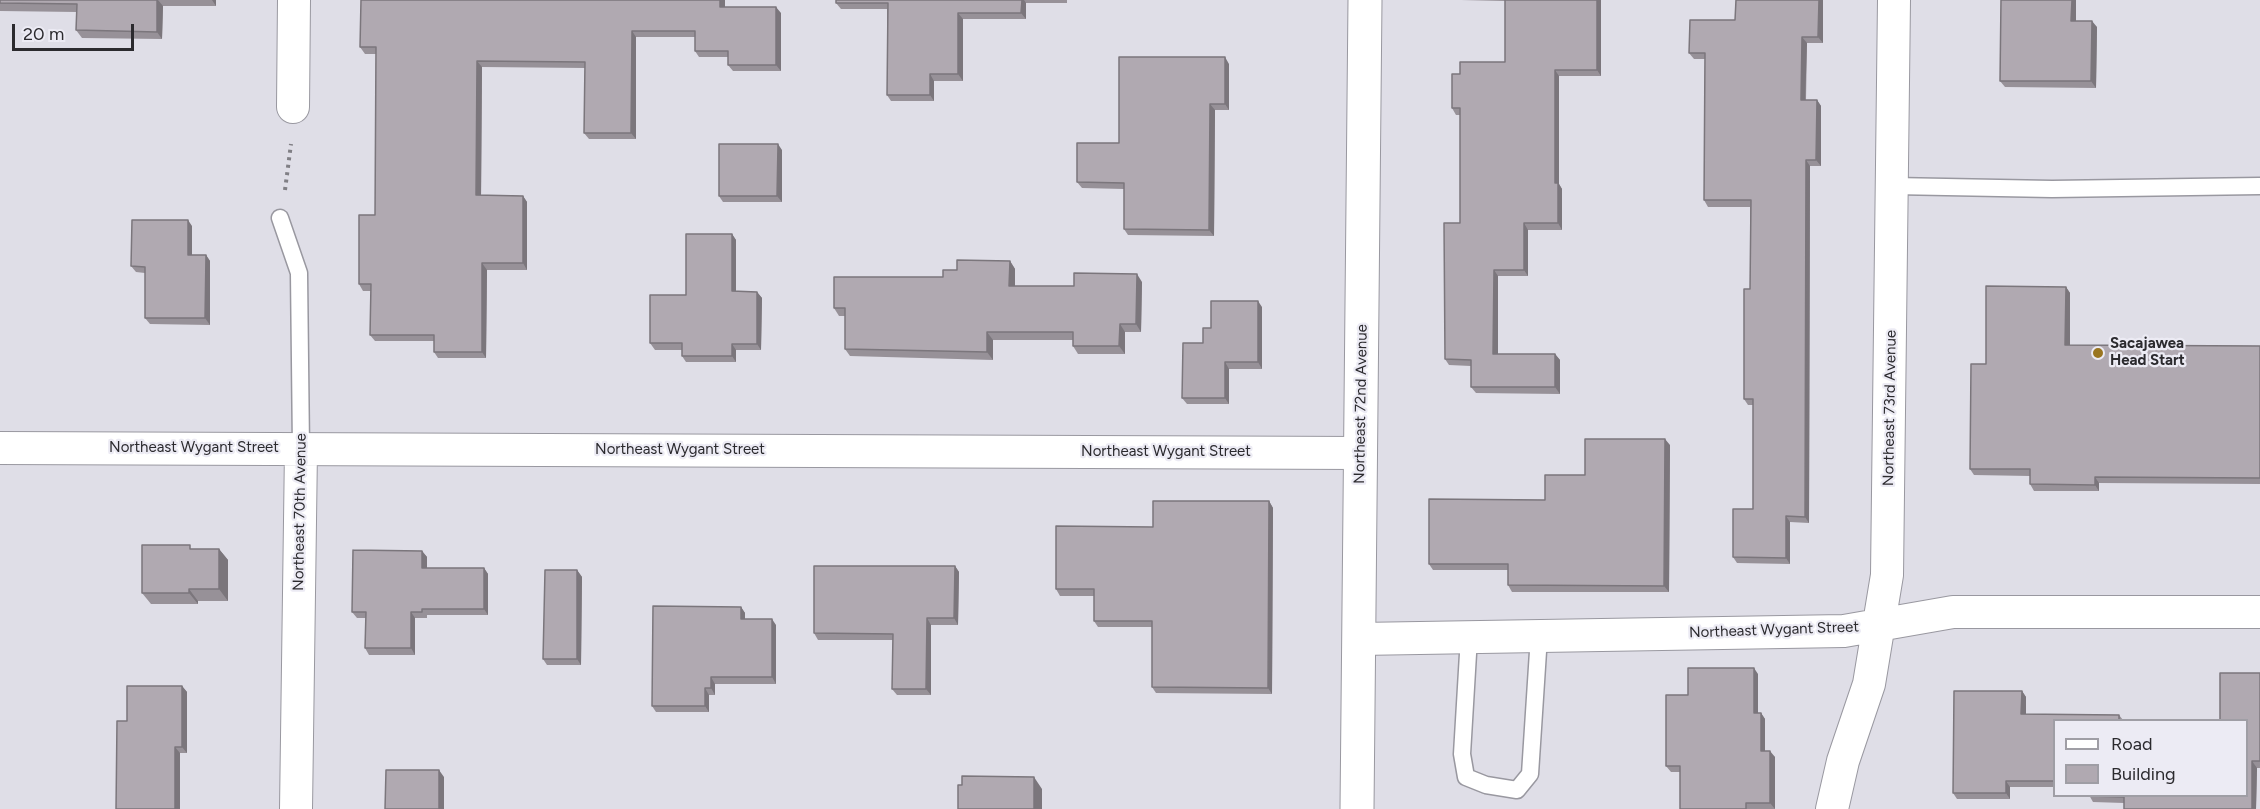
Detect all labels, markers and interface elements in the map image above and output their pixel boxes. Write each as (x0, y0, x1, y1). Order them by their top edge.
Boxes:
scale bar (15, 12, 136, 50)
text: 20 m (23, 23, 64, 45)
street label: Northeast 72nd Avenue (1351, 324, 1371, 484)
street label: Northeast 73rd Avenue (1880, 330, 1900, 486)
place label: Sacajawea Head Start (2110, 335, 2185, 370)
marker: Sacajawea Head Start (2091, 346, 2105, 360)
street label: Northeast 70th Avenue (290, 433, 310, 591)
street label: Northeast Wygant Street (109, 439, 279, 457)
street label: Northeast Wygant Street (595, 441, 765, 459)
street label: Northeast Wygant Street (1081, 443, 1251, 461)
street label: Northeast Wygant Street (1689, 618, 1859, 642)
legend (2053, 719, 2248, 797)
text: Road (2111, 733, 2152, 755)
text: Building (2111, 763, 2176, 785)

